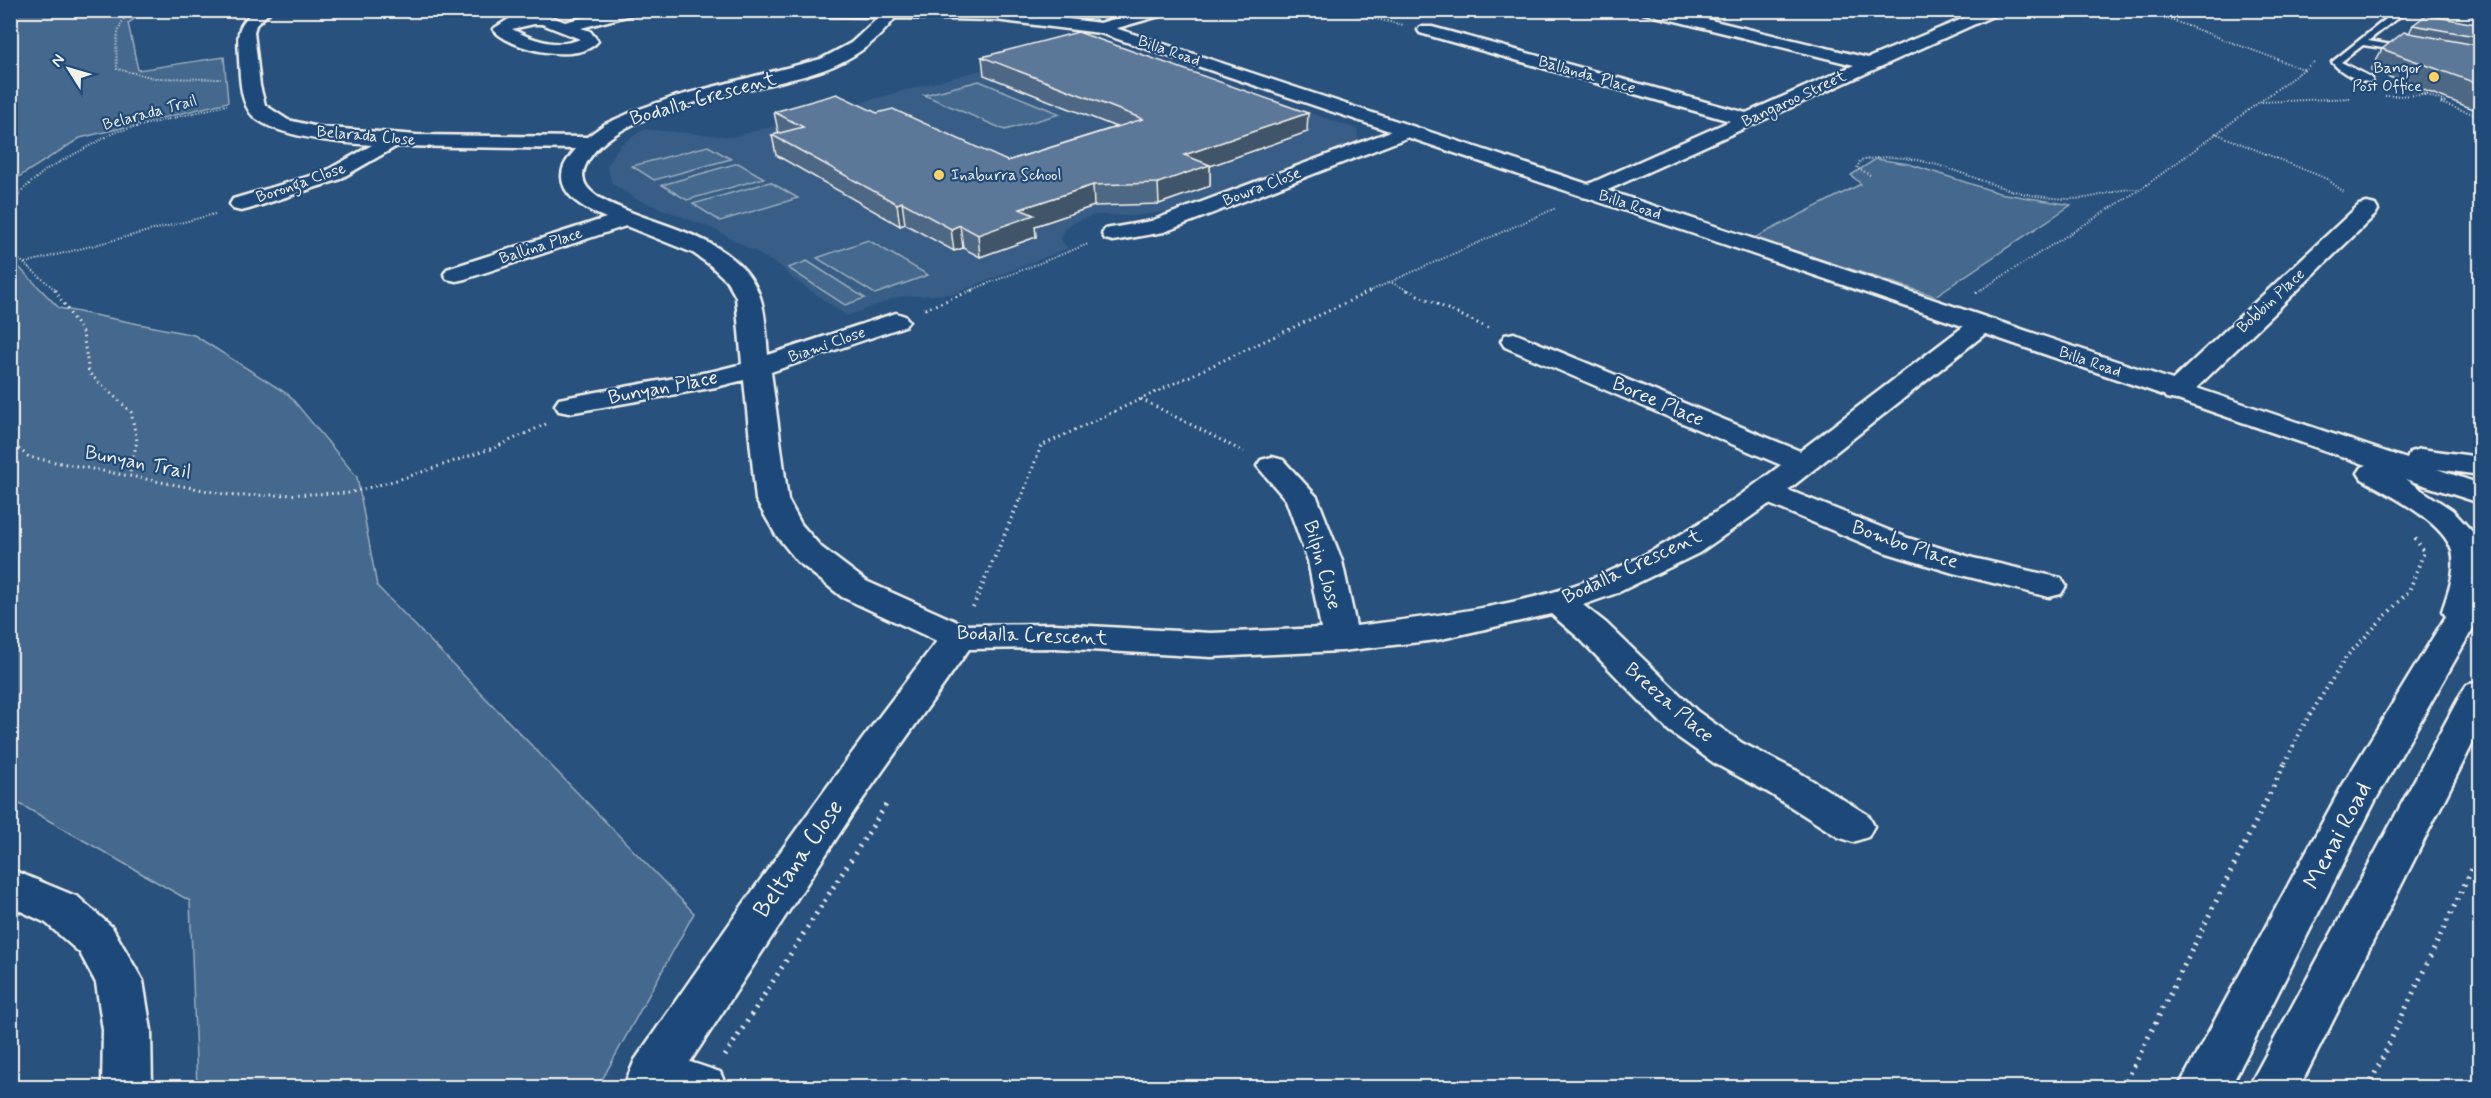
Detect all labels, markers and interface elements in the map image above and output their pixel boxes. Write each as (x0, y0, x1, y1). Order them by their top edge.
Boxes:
street label: Billa Road (1135, 31, 1203, 71)
north arrow (39, 39, 99, 99)
text: N (47, 50, 70, 71)
street label: Ballanda Place (1536, 51, 1638, 99)
place label: Bangor Post Office (2352, 58, 2422, 97)
street label: Bodalla Crescent (627, 65, 779, 133)
street label: Bangaroo Street (1738, 65, 1850, 133)
marker: Bangor Post Office (2427, 70, 2441, 84)
street label: Belarada Trail (100, 90, 200, 136)
street label: Belarada Close (316, 121, 417, 151)
street label: Boronga Close (253, 158, 349, 209)
street label: Bowra Close (1220, 162, 1304, 212)
place label: Inaburra School (951, 165, 1062, 186)
marker: Inaburra School (932, 168, 946, 182)
street label: Billa Road (1596, 185, 1664, 225)
street label: Ballina Place (497, 223, 586, 269)
street label: Bobbin Place (2232, 264, 2310, 338)
street label: Biami Close (786, 322, 868, 368)
street label: Billa Road (2056, 342, 2124, 382)
street label: Bunyan Place (606, 364, 720, 412)
street label: Boree Place (1608, 371, 1708, 433)
street label: Bunyan Trail (82, 439, 194, 487)
street label: Bombo Place (1848, 514, 1962, 576)
street label: Bilpin Close (1296, 517, 1348, 613)
street label: Bodalla Crescent (1558, 523, 1706, 611)
street label: Bodalla Crescent (956, 620, 1108, 652)
street label: Breeza Place (1619, 657, 1719, 749)
street label: Menai Road (2297, 777, 2379, 895)
street label: Beltana Close (747, 794, 851, 924)

